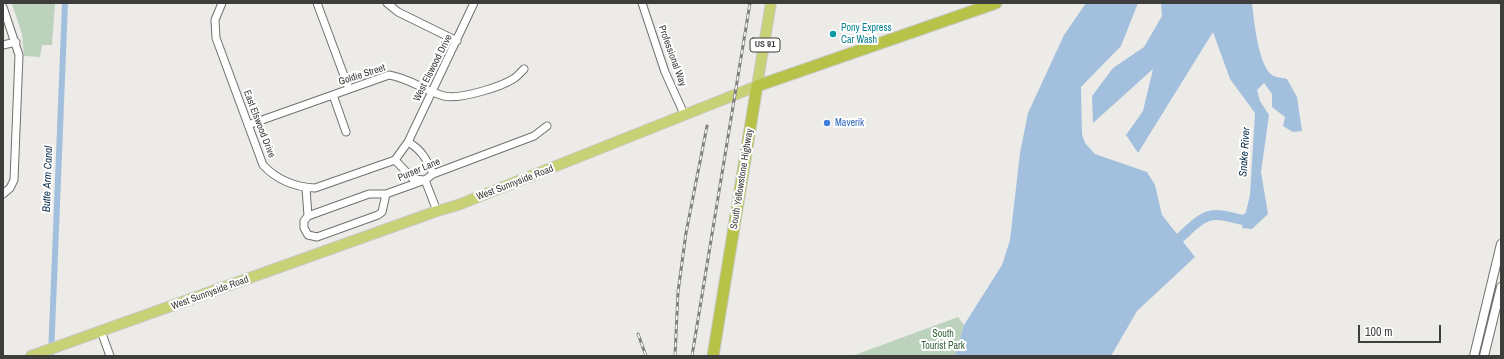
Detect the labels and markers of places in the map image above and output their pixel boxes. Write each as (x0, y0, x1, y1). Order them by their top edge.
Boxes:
place label: Pony Express Car Wash (841, 22, 892, 46)
marker: Pony Express Car Wash (828, 29, 838, 39)
place label: Maverik (835, 117, 864, 129)
marker: Maverik (822, 118, 832, 128)

